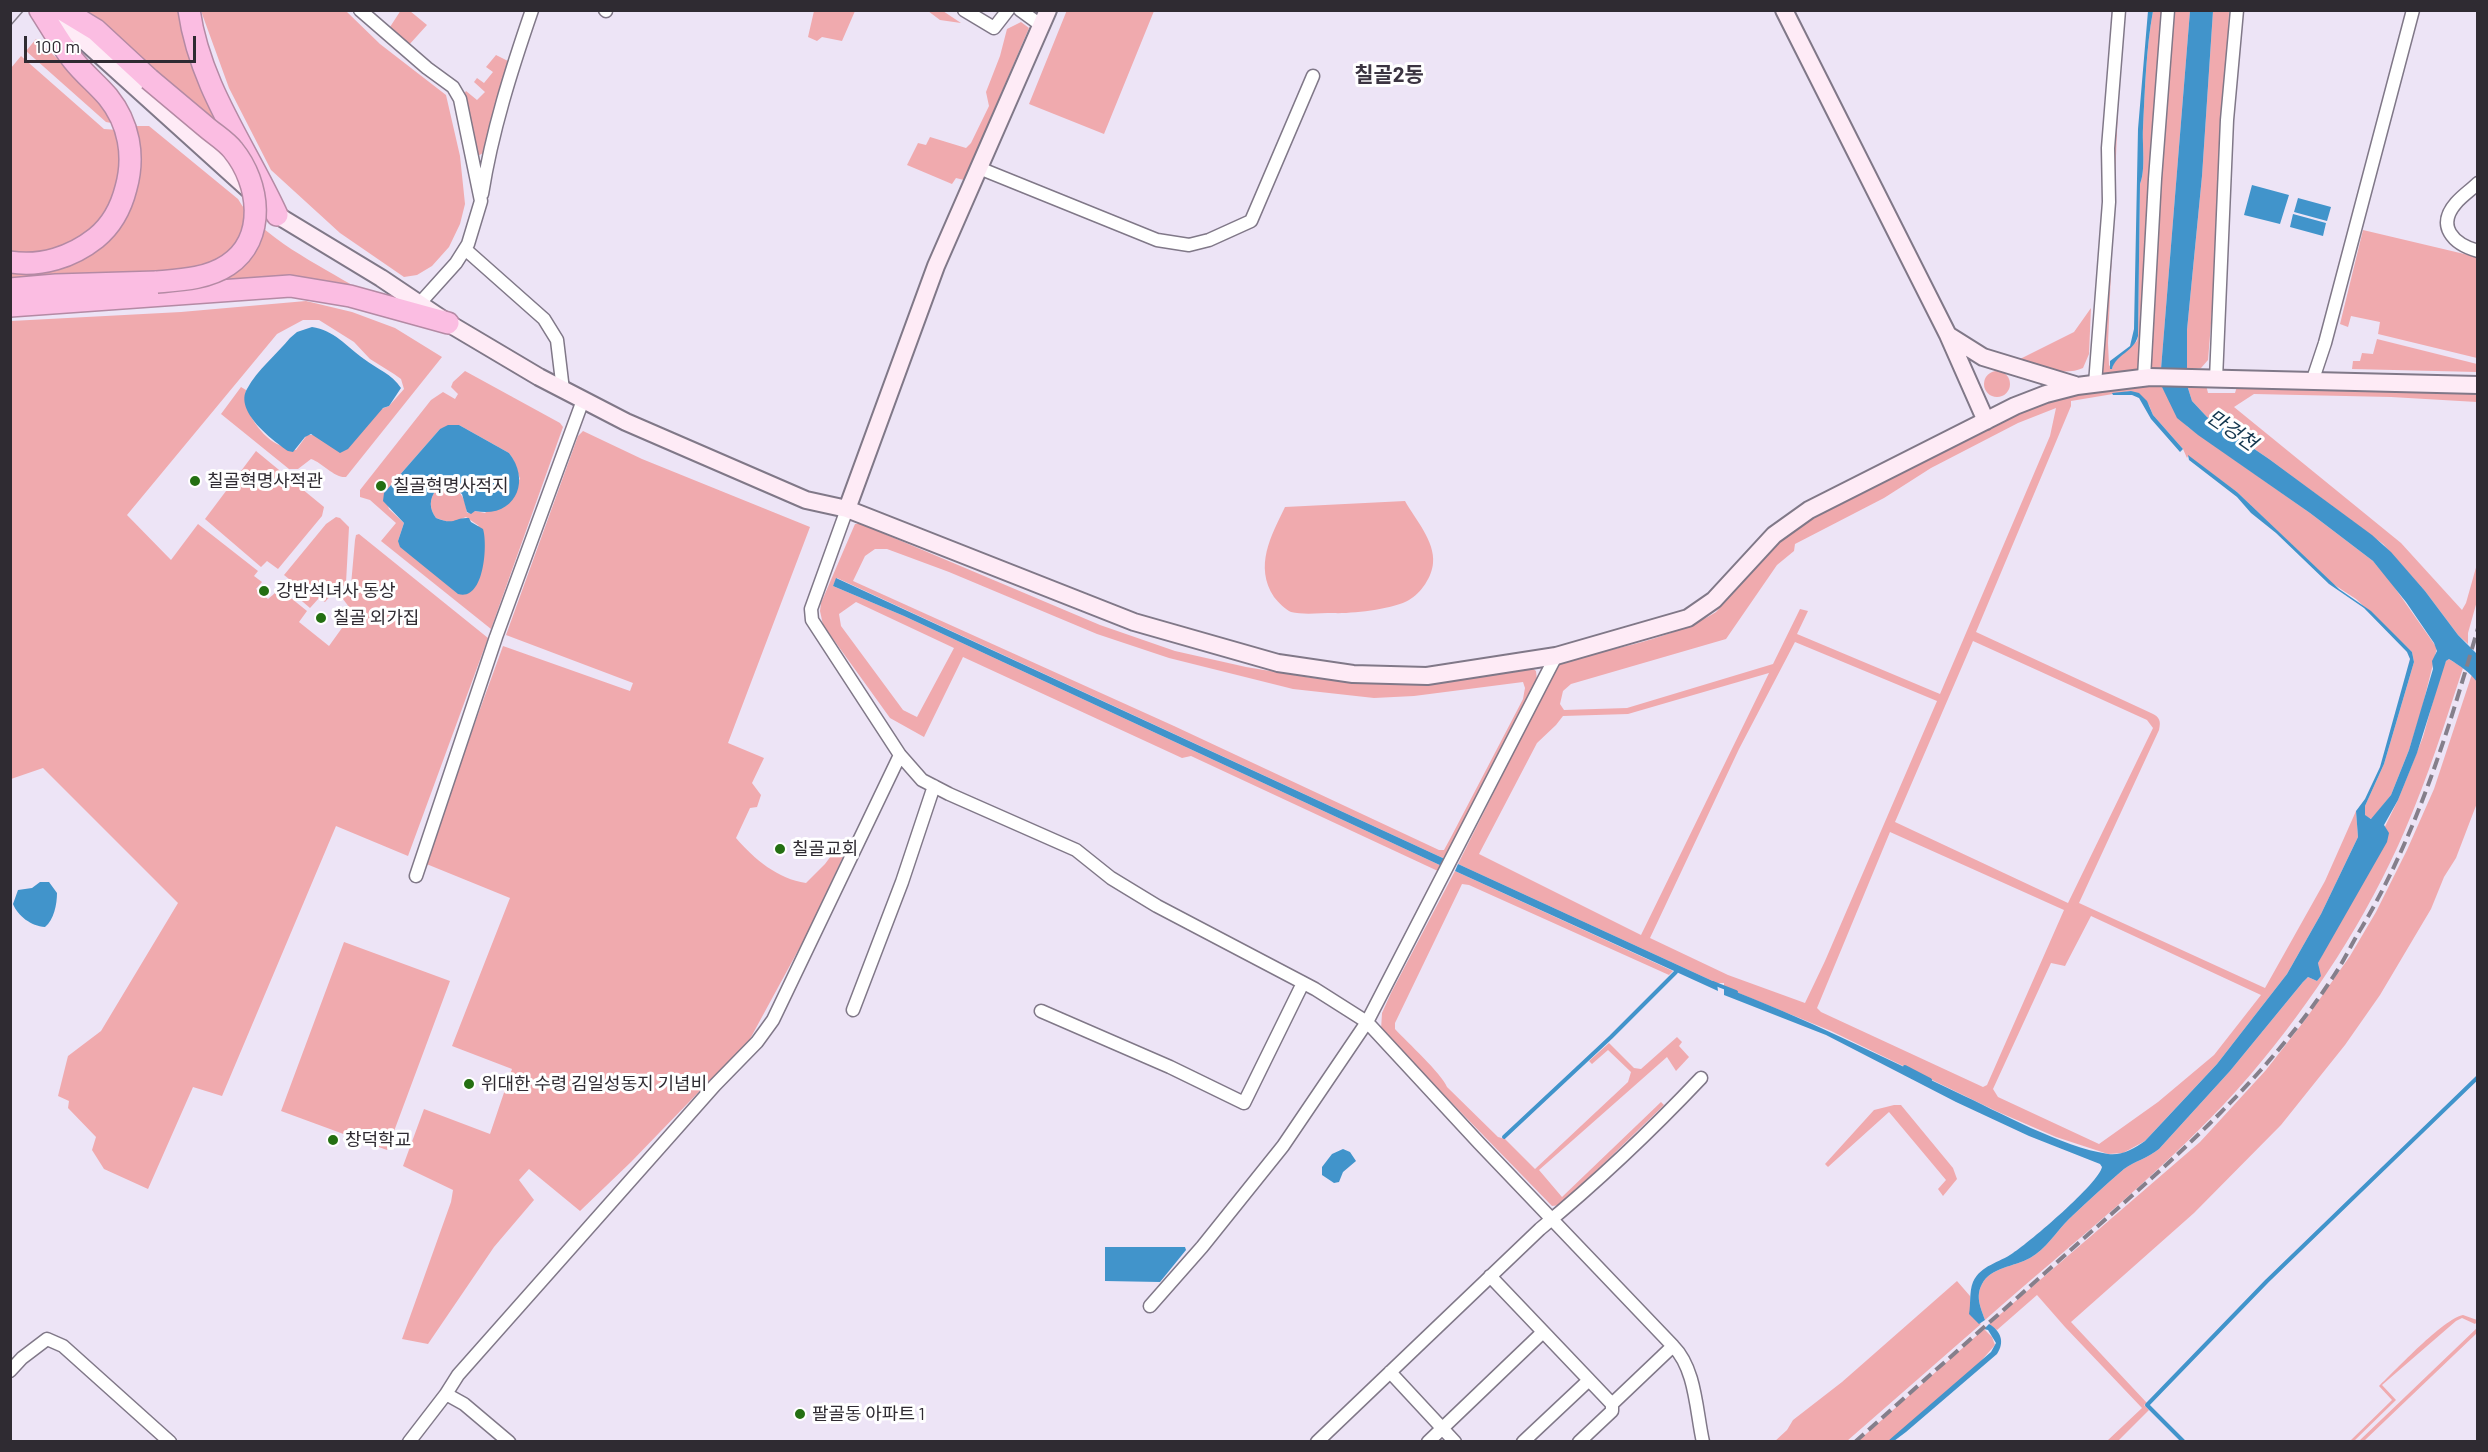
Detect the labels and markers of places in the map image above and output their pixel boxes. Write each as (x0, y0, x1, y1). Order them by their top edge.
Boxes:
place label: 칠골혁명사적관 (207, 470, 323, 492)
marker: 칠골혁명사적관 (188, 474, 202, 488)
place label: 칠골혁명사적지 (393, 475, 509, 497)
marker: 칠골혁명사적지 (374, 479, 388, 493)
place label: 강반석녀사 동상 (276, 580, 396, 602)
marker: 강반석녀사 동상 (257, 584, 271, 598)
place label: 칠골 외가집 (333, 607, 419, 629)
marker: 칠골 외가집 (314, 611, 328, 625)
place label: 칠골교회 (792, 838, 858, 860)
marker: 칠골교회 (773, 842, 787, 856)
place label: 위대한 수령 김일성동지 기념비 (481, 1073, 707, 1095)
marker: 위대한 수령 김일성동지 기념비 (462, 1077, 476, 1091)
place label: 창덕학교 (345, 1129, 411, 1151)
marker: 창덕학교 (326, 1133, 340, 1147)
place label: 팔골동 아파트 1 (812, 1403, 925, 1425)
marker: 팔골동 아파트 1 (793, 1407, 807, 1421)

